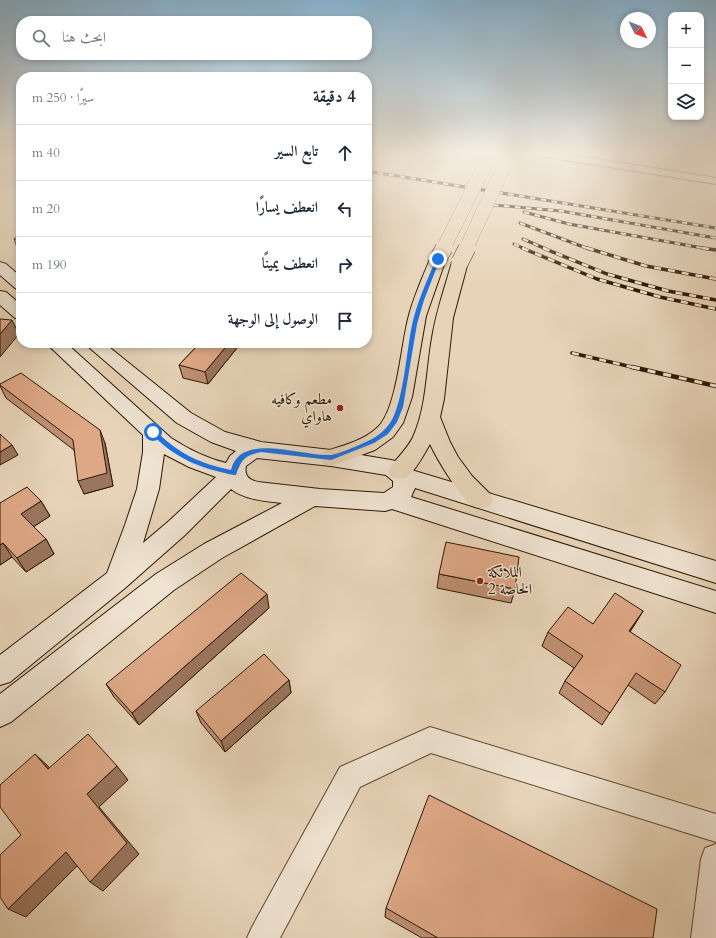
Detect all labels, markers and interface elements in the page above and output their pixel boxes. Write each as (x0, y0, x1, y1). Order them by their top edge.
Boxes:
north arrow (620, 12, 656, 48)
map controls (668, 12, 704, 120)
button: + (668, 12, 704, 48)
search box (16, 16, 372, 60)
icon: search (30, 27, 52, 49)
text: ابحث هنا (62, 27, 106, 47)
button: − (668, 48, 704, 84)
button: layers (668, 84, 704, 120)
text: 4 دقيقة (313, 85, 356, 108)
text: سيرًا · 250 m (32, 89, 94, 107)
text: تابع السير (275, 141, 318, 161)
icon: ahead (334, 142, 356, 164)
text: 40 m (32, 144, 60, 162)
text: انعطف يسارًا (256, 197, 318, 217)
icon: left (334, 198, 356, 220)
text: 20 m (32, 200, 60, 218)
route end (429, 250, 447, 268)
text: انعطف يمينًا (262, 253, 318, 273)
icon: right (334, 254, 356, 276)
text: 190 m (32, 256, 66, 274)
text: الوصول إلى الوجهة (228, 309, 318, 329)
icon: arrive (334, 310, 356, 332)
place label: مطعم وكافيه هاواي (271, 389, 332, 428)
marker: مطعم وكافيه هاواي (335, 403, 345, 413)
route start (144, 423, 162, 441)
place label: الملائكة الخاصة 2 (487, 562, 532, 599)
marker: الملائكة الخاصة 2 (475, 576, 485, 586)

